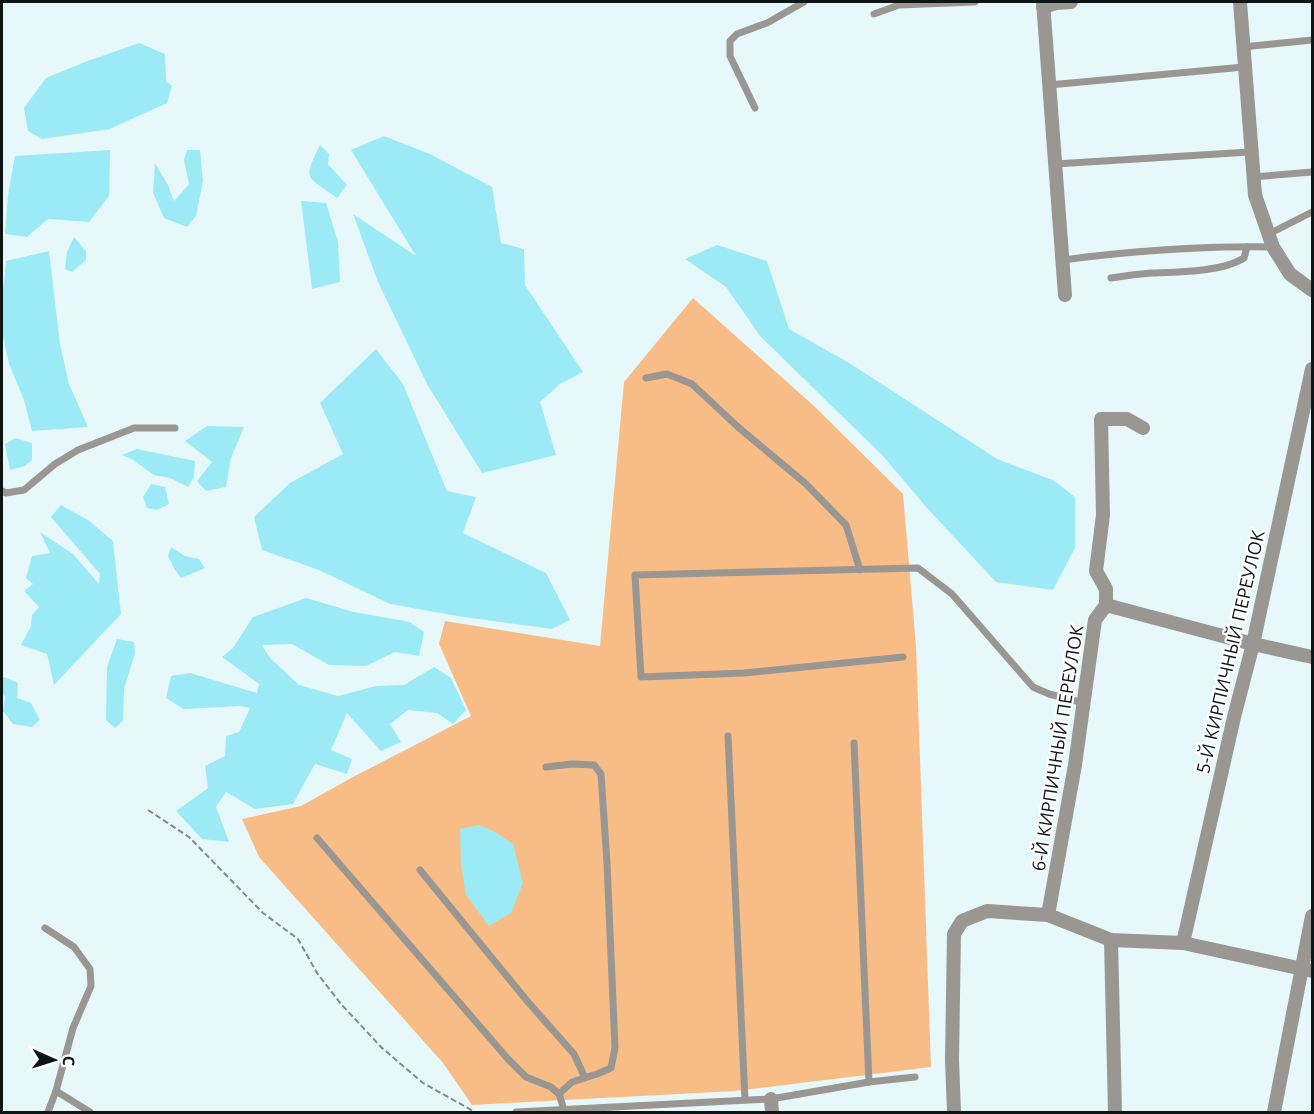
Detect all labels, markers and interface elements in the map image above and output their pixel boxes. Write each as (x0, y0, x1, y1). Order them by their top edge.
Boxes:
street label: 5-Й КИРПИЧНЫЙ ПЕРЕУЛОК (1190, 528, 1270, 776)
street label: 6-Й КИРПИЧНЫЙ ПЕРЕУЛОК (1026, 623, 1088, 873)
north arrow (24, 1030, 84, 1090)
text: С (58, 1055, 80, 1066)

